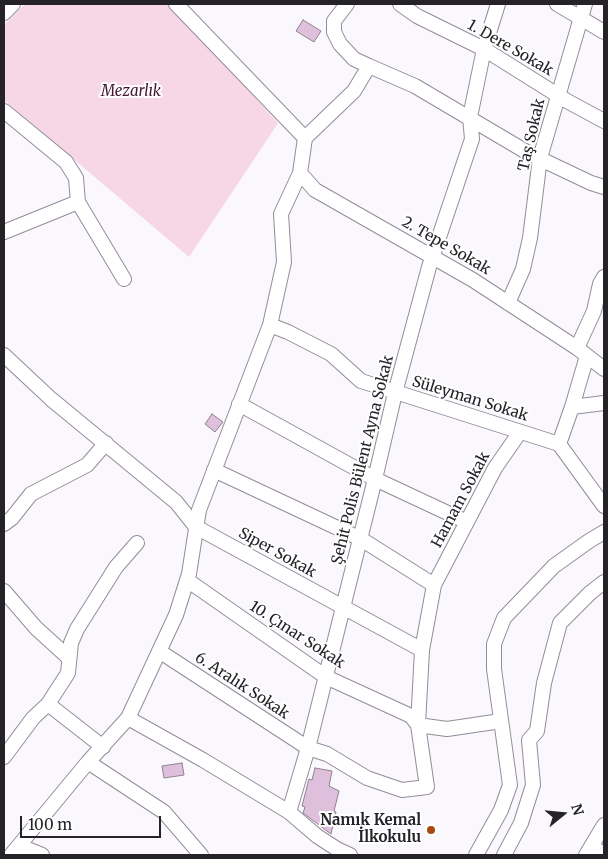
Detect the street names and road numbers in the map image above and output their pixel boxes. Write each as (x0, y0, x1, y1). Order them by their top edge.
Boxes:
street label: 1. Dere Sokak (464, 16, 556, 80)
street label: Taş Sokak (515, 97, 549, 173)
street label: 2. Tepe Sokak (398, 213, 494, 279)
street label: Şehit Polis Bülent Ayna Sokak (328, 354, 398, 566)
street label: Süleyman Sokak (410, 373, 530, 425)
street label: Hamam Sokak (428, 449, 494, 551)
street label: Siper Sokak (235, 524, 319, 582)
street label: 10. Çınar Sokak (246, 598, 348, 672)
street label: 6. Aralık Sokak (191, 649, 293, 723)

